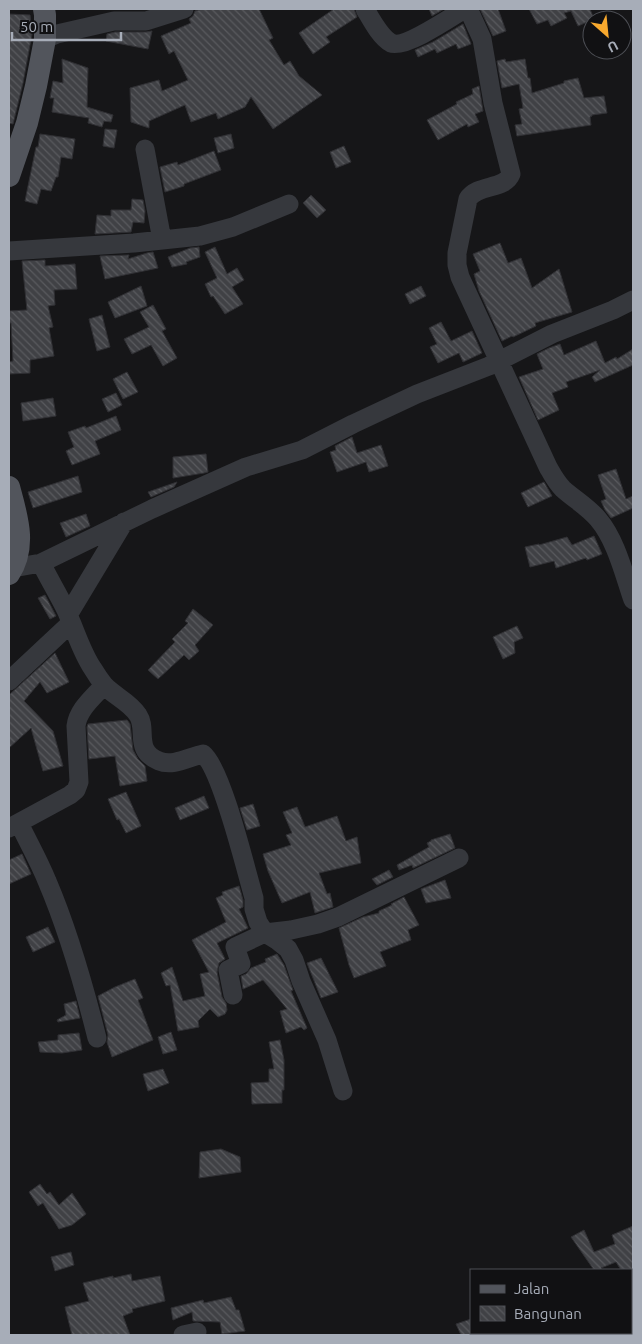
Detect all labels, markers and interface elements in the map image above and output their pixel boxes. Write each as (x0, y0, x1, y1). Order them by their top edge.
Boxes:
scale bar (12, 10, 121, 42)
north arrow (582, 10, 632, 60)
text: 50 m (20, 18, 53, 35)
text: U (605, 37, 621, 56)
legend (470, 1269, 632, 1334)
text: Jalan (514, 1280, 549, 1297)
text: Bangunan (514, 1305, 582, 1322)

